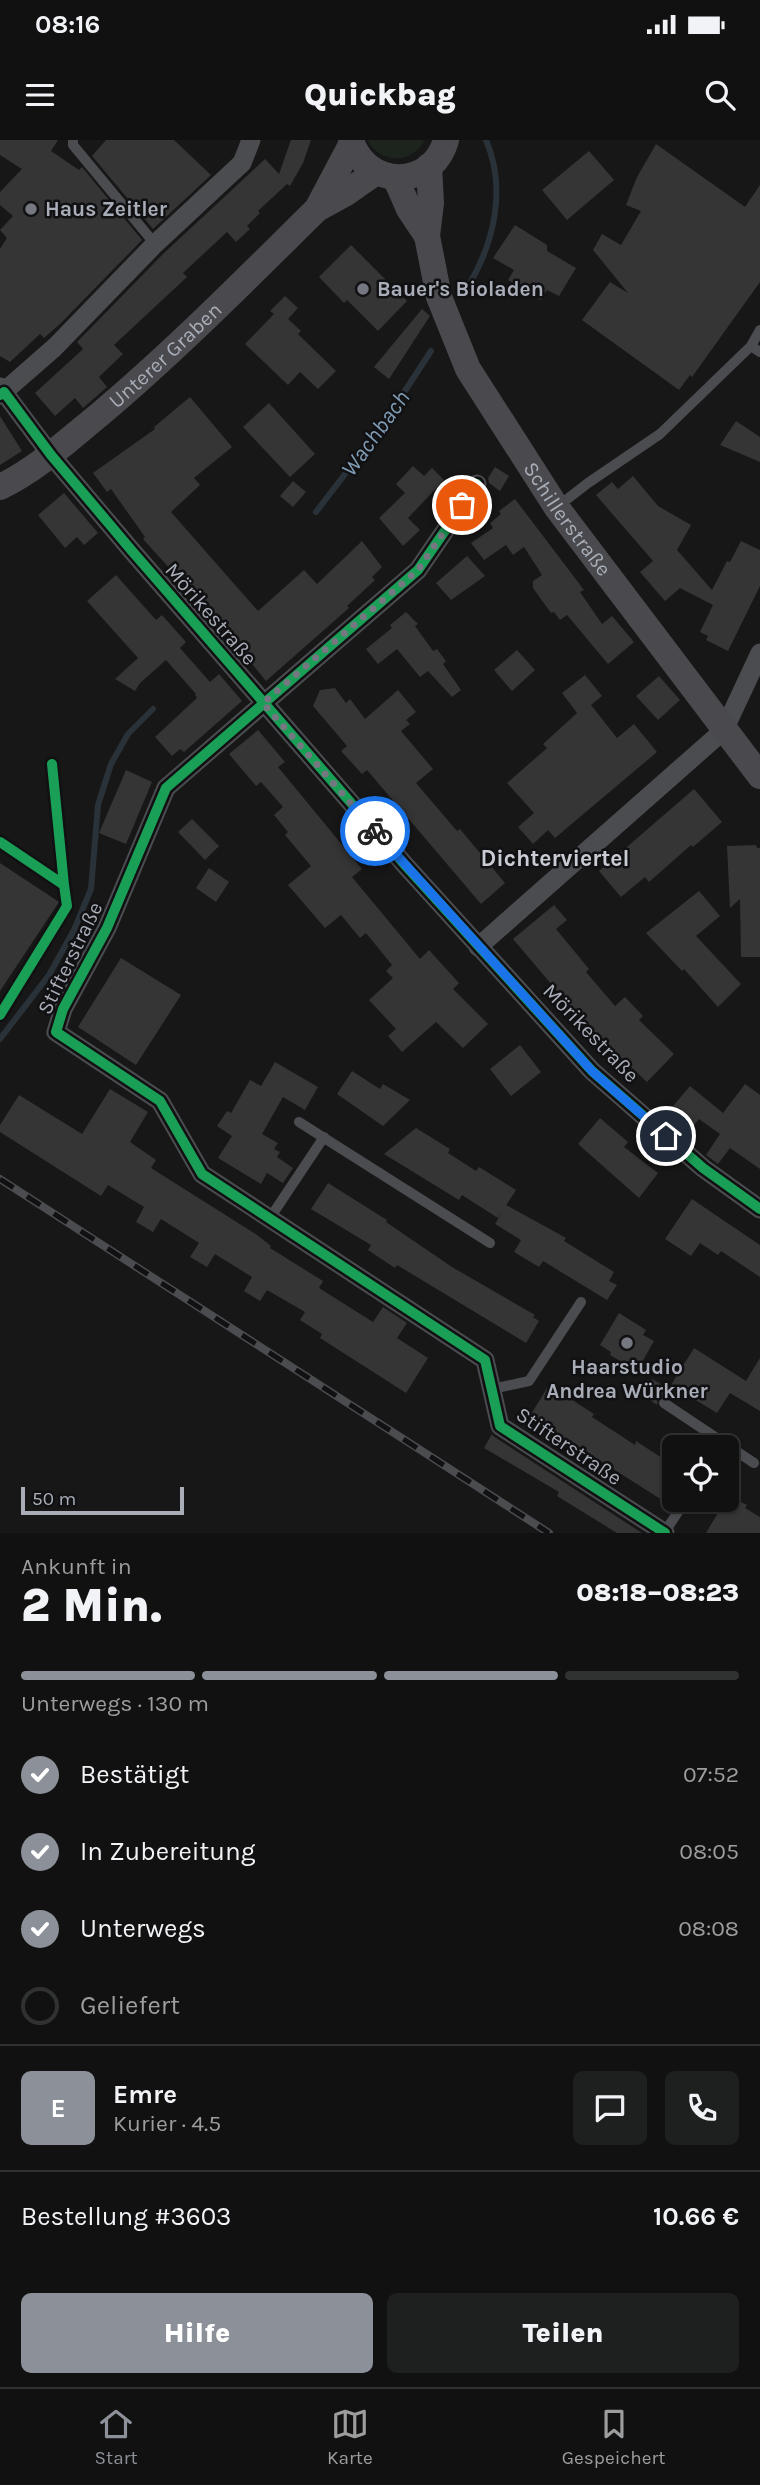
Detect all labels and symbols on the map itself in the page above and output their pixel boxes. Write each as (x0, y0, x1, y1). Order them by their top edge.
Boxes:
place label: Haus Zeitler (45, 197, 168, 221)
marker: Haus Zeitler (23, 201, 39, 217)
place label: Bauer's Bioladen (377, 277, 544, 301)
marker: Bauer's Bioladen (355, 281, 371, 297)
street label: Unterer Graben (104, 297, 227, 413)
water label: Wachbach (335, 385, 416, 481)
street label: Schillerstraße (519, 457, 616, 581)
pin (432, 475, 492, 535)
street label: Mörikestraße (160, 558, 262, 670)
courier (340, 796, 410, 866)
district label: Dichterviertel (480, 845, 630, 872)
street label: Stifterstraße (32, 898, 108, 1018)
street label: Mörikestraße (538, 979, 644, 1087)
pin (636, 1106, 696, 1166)
marker: Haarstudio Andrea Würkner (619, 1335, 635, 1351)
place label: Haarstudio Andrea Würkner (546, 1355, 709, 1403)
street label: Stifterstraße (512, 1402, 626, 1490)
scale bar (21, 1484, 184, 1516)

